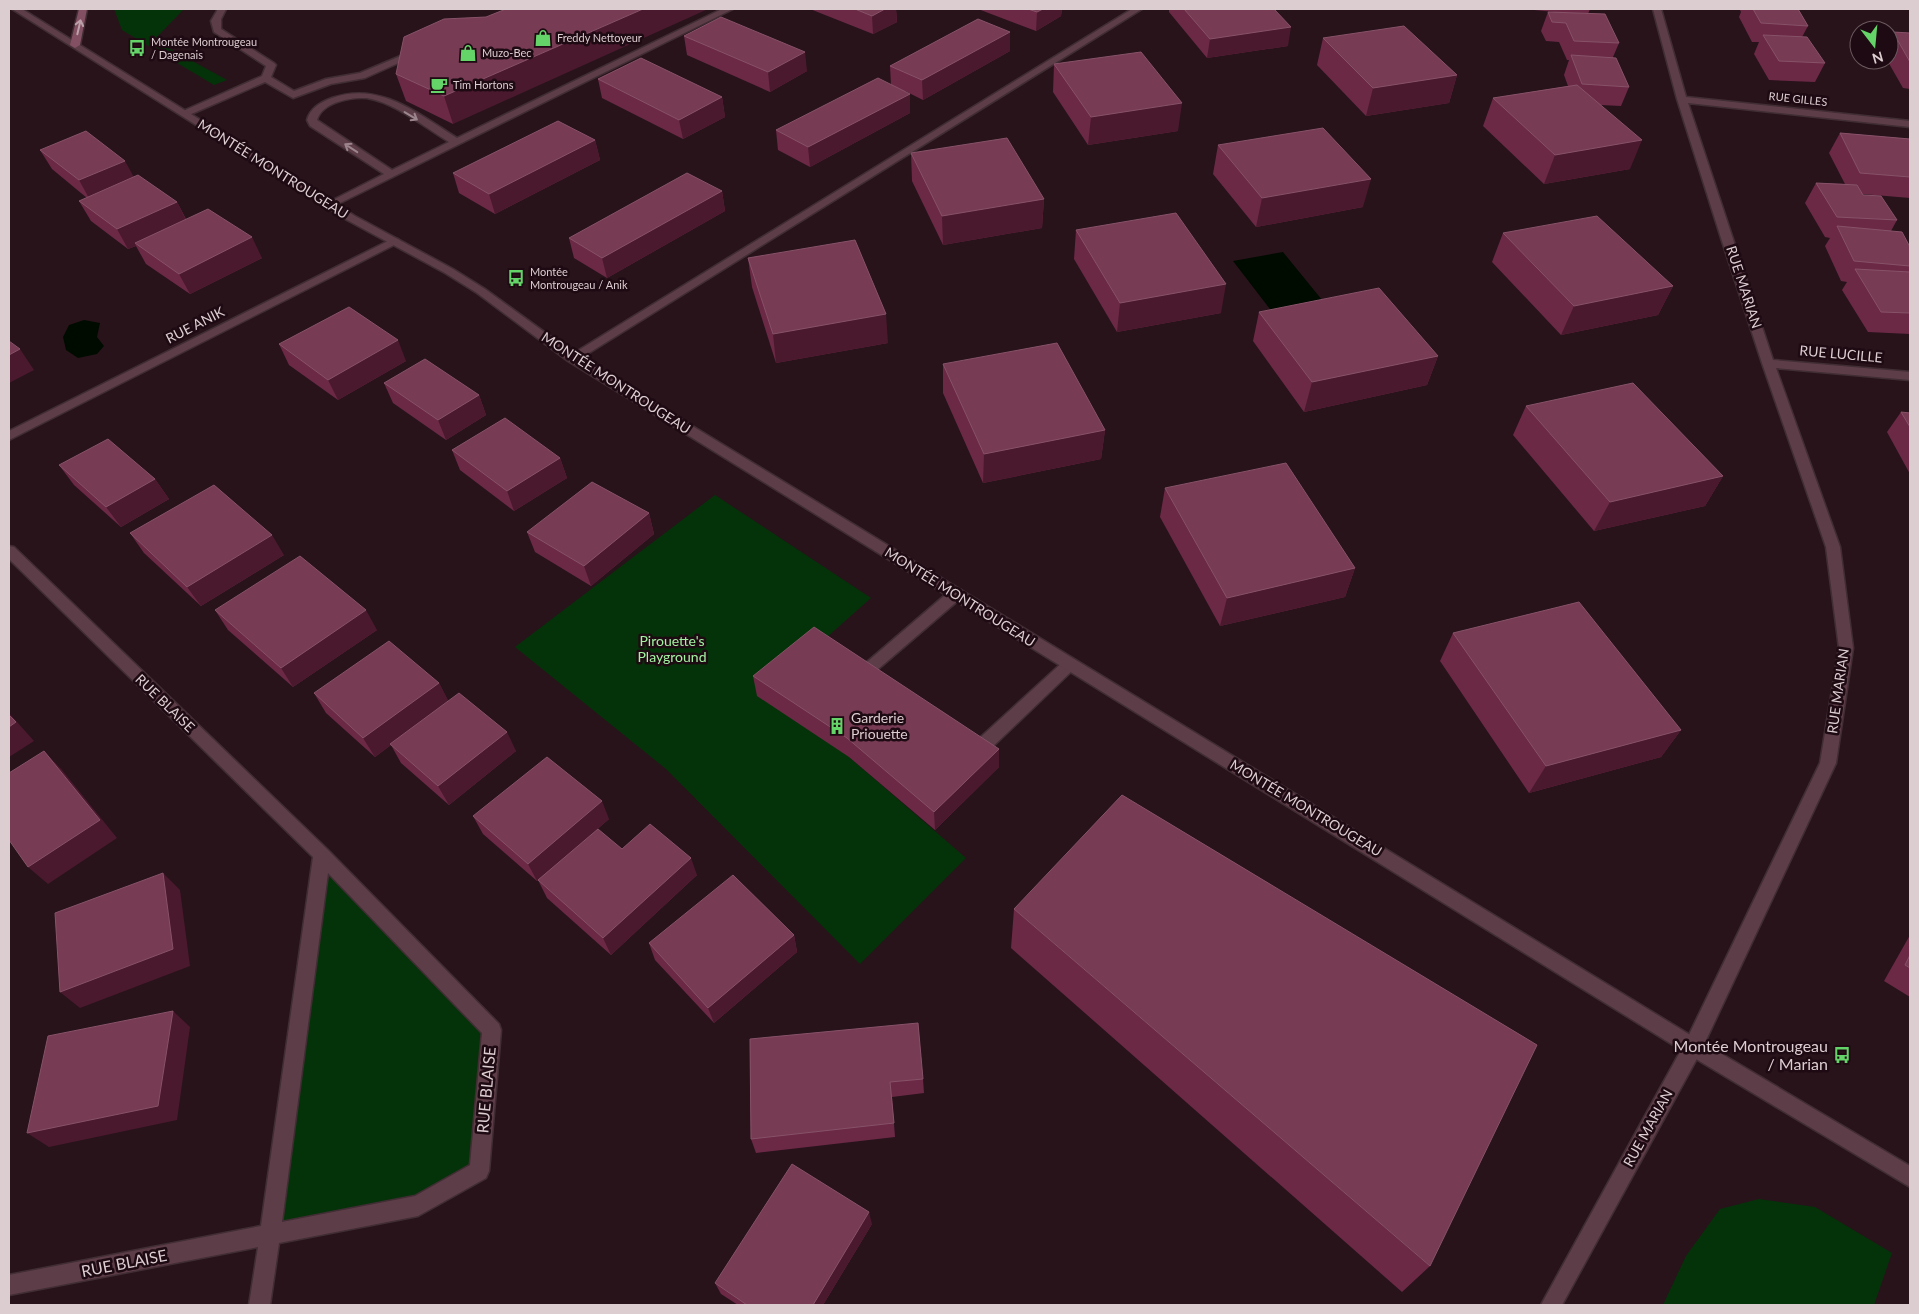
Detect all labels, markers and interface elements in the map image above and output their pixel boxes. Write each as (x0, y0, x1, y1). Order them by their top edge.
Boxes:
one-way arrow (75, 20, 84, 36)
north arrow (1849, 20, 1899, 70)
shop icon: Freddy Nettoyeur (533, 28, 553, 48)
place label: Freddy Nettoyeur (557, 31, 642, 44)
place label: Montée Montrougeau / Dagenais (151, 35, 257, 61)
bus stop icon: Montée Montrougeau / Dagenais (127, 38, 147, 58)
shop icon: Muzo-Bec (458, 43, 478, 63)
place label: Muzo-Bec (482, 46, 532, 59)
text: N (1870, 48, 1885, 68)
cafe icon: Tim Hortons (429, 75, 449, 95)
place label: Tim Hortons (453, 78, 514, 91)
street label: RUE GILLES (1768, 89, 1828, 108)
one-way arrow (404, 112, 418, 122)
street label: MONTÉE MONTROUGEAU (195, 115, 352, 222)
one-way arrow (344, 142, 358, 152)
street label: RUE MARIAN (1723, 243, 1766, 330)
place label: Montée Montrougeau / Anik (530, 265, 628, 291)
bus stop icon: Montée Montrougeau / Anik (506, 268, 526, 288)
street label: RUE ANIK (163, 302, 228, 347)
street label: MONTÉE MONTROUGEAU (539, 328, 694, 437)
street label: RUE LUCILLE (1799, 341, 1883, 366)
street label: MONTÉE MONTROUGEAU (882, 543, 1039, 650)
park label: Pirouette's Playground (637, 632, 707, 665)
street label: RUE MARIAN (1823, 647, 1852, 735)
street label: RUE BLAISE (132, 670, 199, 735)
place label: Garderie Priouette (851, 709, 908, 742)
building icon: Garderie Priouette (827, 716, 847, 736)
street label: MONTÉE MONTROUGEAU (1227, 755, 1385, 860)
place label: Montée Montrougeau / Marian (1674, 1036, 1828, 1073)
bus stop icon: Montée Montrougeau / Marian (1832, 1045, 1852, 1065)
street label: RUE BLAISE (472, 1046, 499, 1134)
street label: RUE MARIAN (1619, 1086, 1676, 1170)
street label: RUE BLAISE (79, 1245, 168, 1280)

